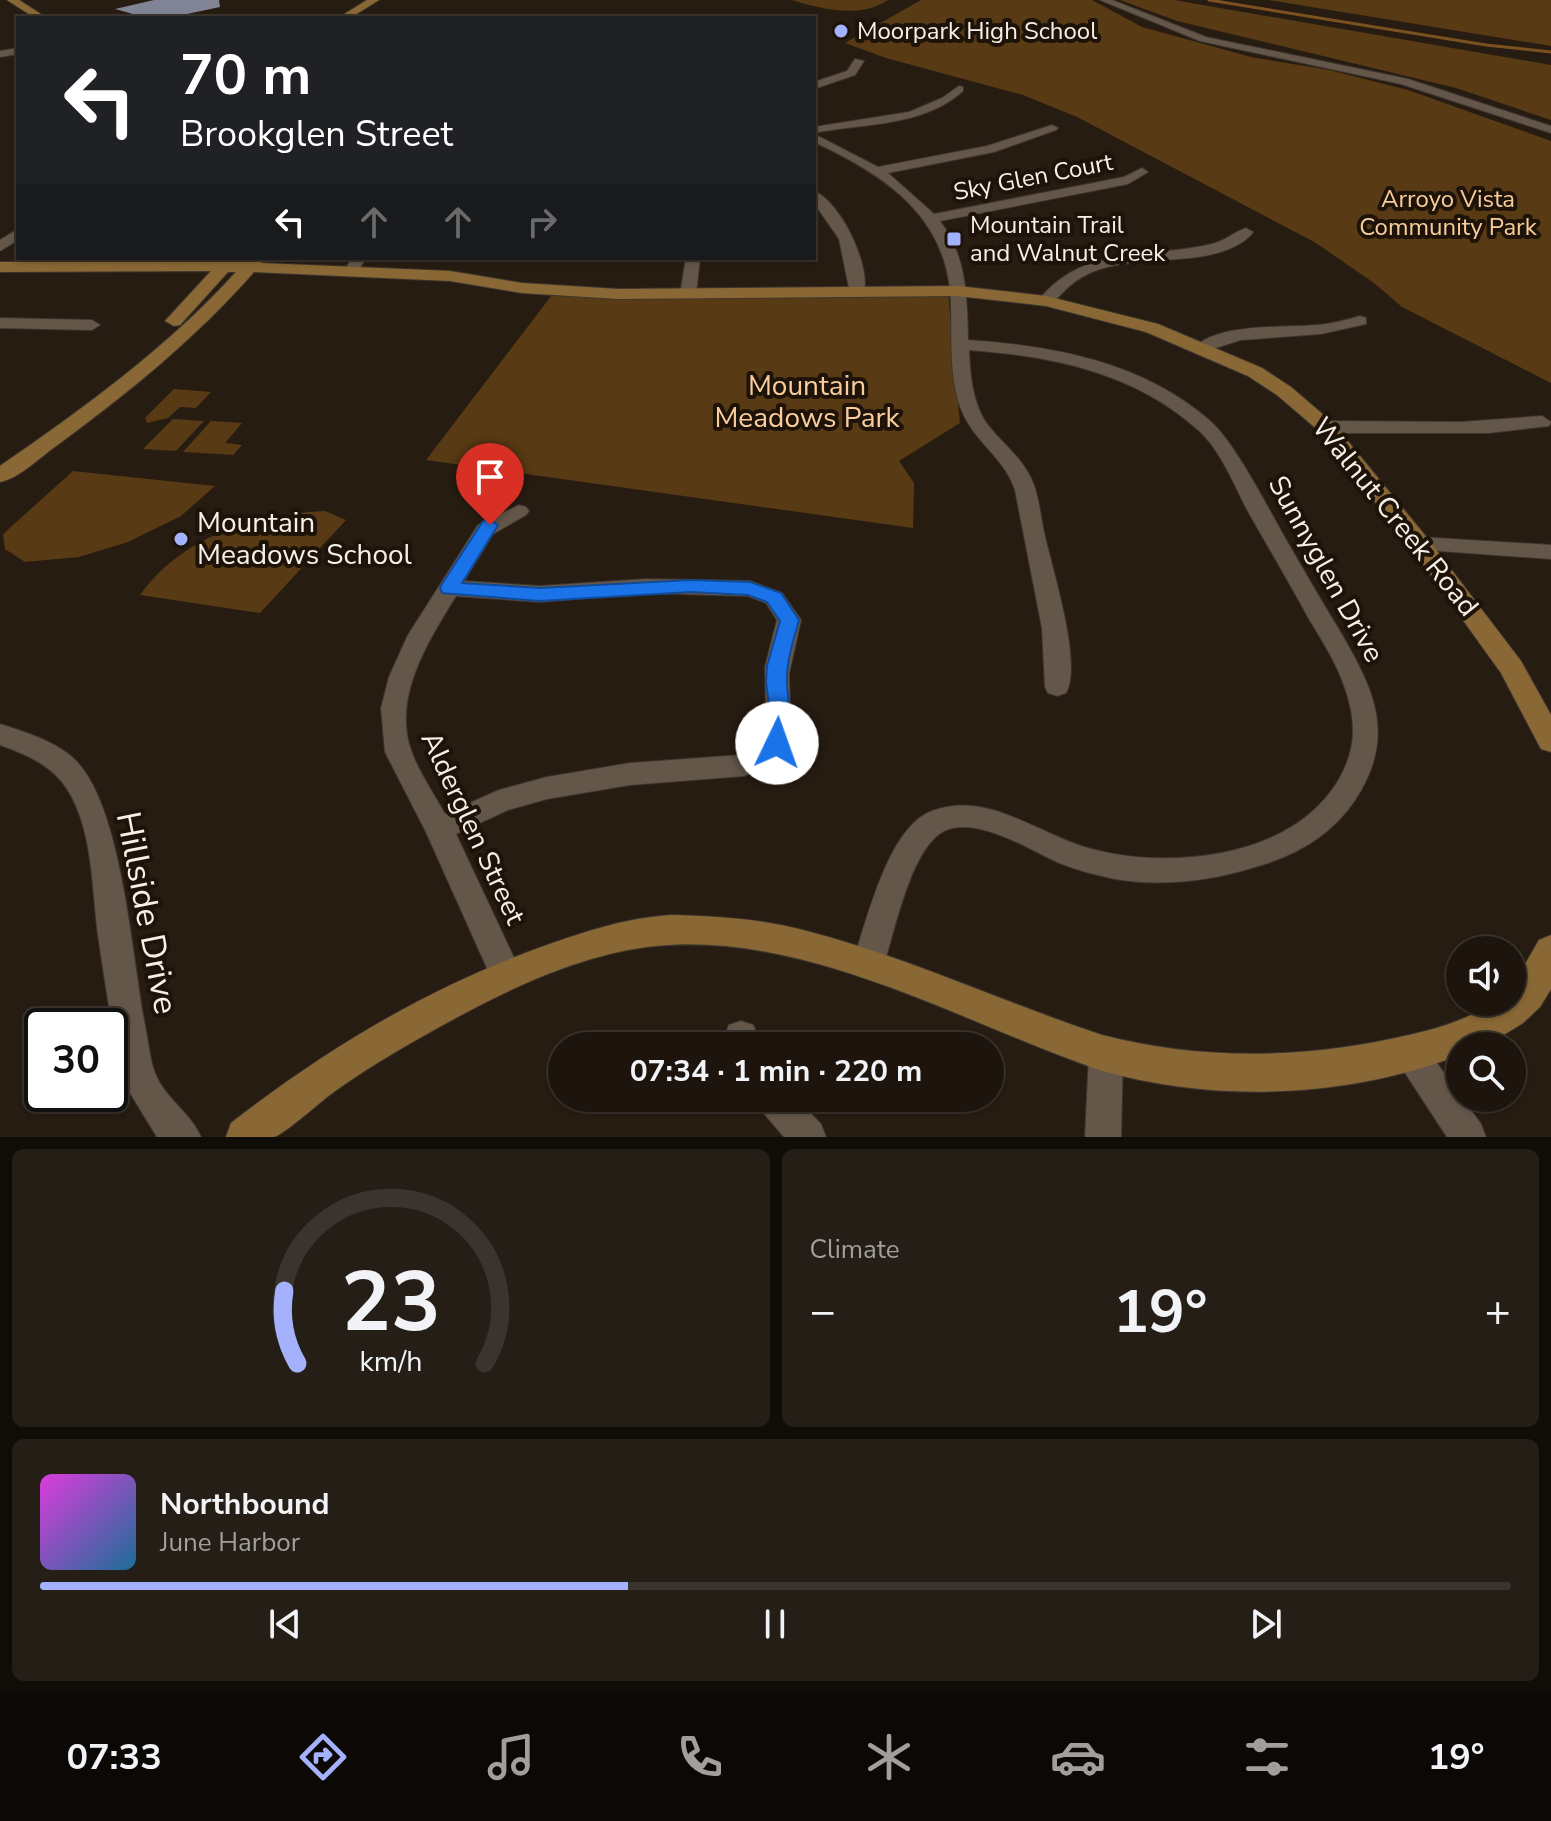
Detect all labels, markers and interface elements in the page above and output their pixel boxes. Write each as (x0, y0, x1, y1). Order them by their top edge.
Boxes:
place label: Moorpark High School (857, 15, 1097, 47)
marker: Moorpark High School (832, 22, 850, 40)
text: 70 m (180, 37, 311, 114)
icon: left (48, 48, 152, 152)
text: Brookglen Street (180, 110, 453, 159)
street label: Sky Glen Court (951, 146, 1116, 208)
park label: Arroyo Vista Community Park (1359, 183, 1538, 243)
icon: left (268, 200, 312, 244)
icon: ahead (352, 200, 396, 244)
icon: ahead (436, 200, 480, 244)
icon: right (520, 200, 564, 244)
place label: Mountain Trail and Walnut Creek (970, 209, 1166, 269)
marker: Mountain Trail and Walnut Creek (945, 230, 963, 248)
park label: Mountain Meadows Park (714, 367, 901, 437)
street label: Walnut Creek Road (1303, 410, 1487, 624)
pin (456, 443, 524, 525)
icon: arrive (468, 455, 512, 499)
street label: Sunnyglen Drive (1259, 469, 1393, 669)
place label: Mountain Meadows School (197, 504, 413, 574)
marker: Mountain Meadows School (172, 530, 190, 548)
position arrow (735, 701, 819, 785)
street label: Alderglen Street (412, 725, 534, 931)
street label: Hillside Drive (105, 808, 189, 1018)
map controls (1446, 936, 1526, 1112)
button: sound (1446, 936, 1526, 1016)
speed limit sign: 30 (24, 1008, 128, 1112)
button: search (1446, 1032, 1526, 1112)
text: 07:34 · 1 min · 220 m (630, 1051, 922, 1092)
text: Climate (810, 1232, 900, 1267)
text: 23 (341, 1246, 441, 1359)
text: 19° (1113, 1271, 1208, 1353)
text: − (810, 1282, 836, 1342)
text: + (1485, 1282, 1511, 1342)
text: km/h (359, 1342, 422, 1381)
text: Northbound (160, 1484, 330, 1525)
text: June Harbor (160, 1525, 300, 1560)
icon: previous (263, 1602, 307, 1646)
icon: pause (753, 1602, 797, 1646)
icon: next (1244, 1602, 1288, 1646)
icon: directions (295, 1729, 351, 1785)
icon: music (483, 1729, 539, 1785)
icon: phone (672, 1729, 728, 1785)
icon: climate (861, 1729, 917, 1785)
icon: car (1050, 1729, 1106, 1785)
icon: filters (1239, 1729, 1295, 1785)
text: 07:33 (66, 1733, 162, 1782)
text: 19° (1428, 1733, 1485, 1782)

